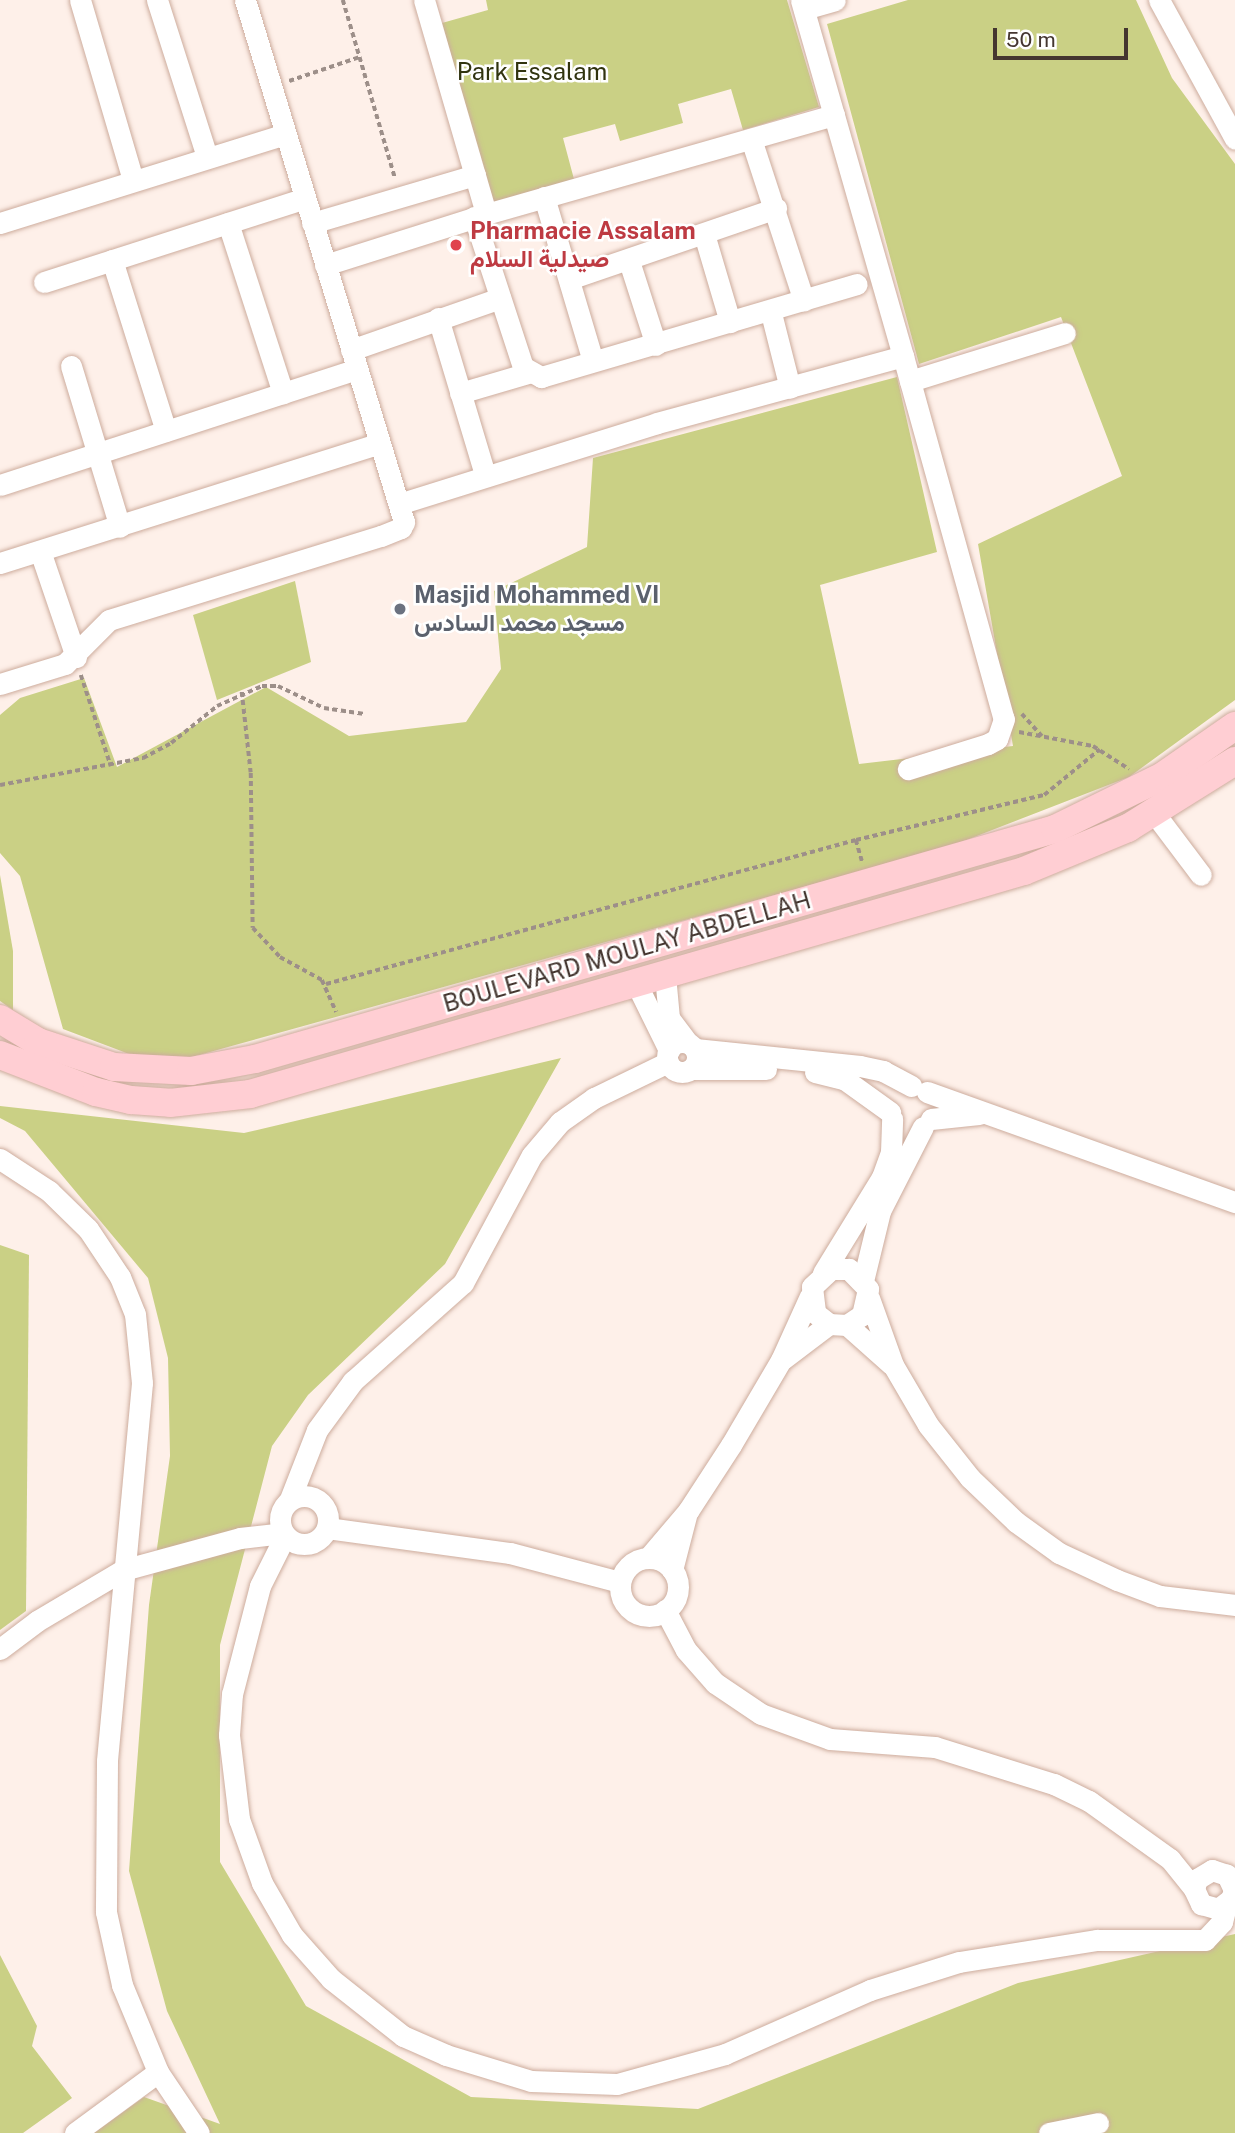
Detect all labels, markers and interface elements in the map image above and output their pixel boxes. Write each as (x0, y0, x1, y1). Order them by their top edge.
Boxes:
scale bar (997, 14, 1132, 58)
text: 50 m (1006, 27, 1056, 52)
park label: Park Essalam (457, 58, 607, 86)
place label: Pharmacie Assalam صيدلية السلام (470, 217, 696, 273)
marker: Pharmacie Assalam صيدلية السلام (448, 237, 464, 253)
place label: Masjid Mohammed VI مسجد محمد السادس (414, 581, 660, 637)
marker: Masjid Mohammed VI مسجد محمد السادس (392, 601, 408, 617)
street label: BOULEVARD MOULAY ABDELLAH (440, 886, 814, 1018)

